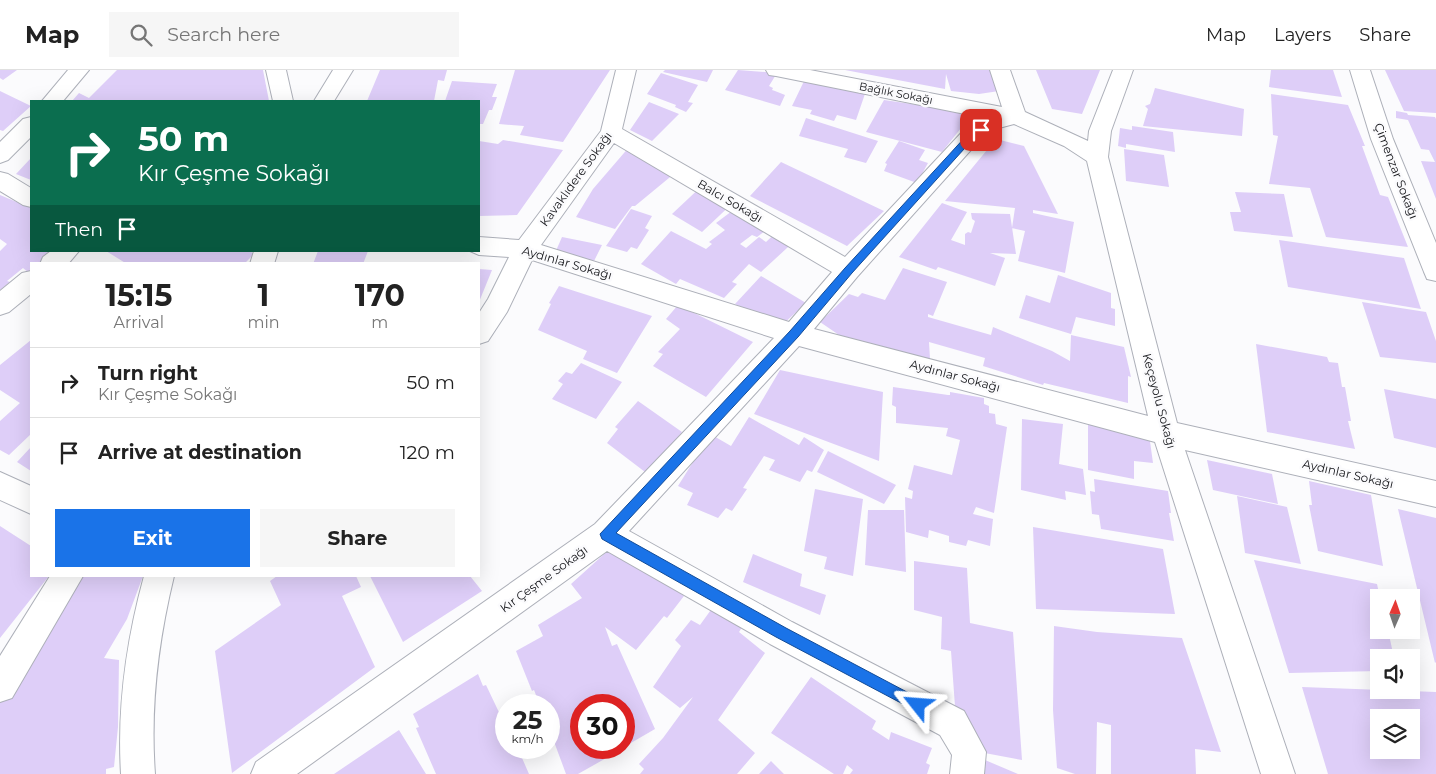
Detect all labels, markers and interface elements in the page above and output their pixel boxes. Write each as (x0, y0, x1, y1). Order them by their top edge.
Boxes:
search box (109, 12, 459, 57)
text: Map (25, 20, 79, 49)
icon: search (127, 21, 155, 49)
text: Search here (167, 23, 280, 46)
text: Map (1206, 24, 1246, 46)
text: Layers (1274, 24, 1331, 46)
text: Share (1359, 24, 1411, 46)
street label: Bağlık Sokağı (858, 79, 934, 107)
pin (960, 109, 1002, 151)
icon: arrive (967, 116, 995, 144)
text: 50 m (138, 117, 229, 160)
icon: right (55, 120, 120, 185)
street label: Çimenzar Sokağı (1371, 121, 1422, 221)
street label: Kavaklıdere Sokağı (536, 128, 615, 229)
text: Kır Çeşme Sokağı (138, 160, 330, 187)
street label: Balcı Sokağı (695, 176, 766, 225)
icon: arrive (113, 215, 141, 243)
text: Then (55, 218, 103, 241)
street label: Aydınlar Sokağı (520, 243, 614, 283)
text: 15:15 (105, 277, 172, 314)
text: 1 (258, 277, 269, 314)
text: 170 (355, 277, 405, 314)
text: Arrival (113, 313, 164, 332)
text: min (247, 313, 280, 332)
text: m (371, 313, 388, 332)
street label: Keçeyolu Sokağı (1140, 352, 1179, 450)
street label: Aydınlar Sokağı (908, 356, 1002, 395)
text: Turn right (98, 362, 198, 385)
icon: right (55, 369, 83, 397)
text: 50 m (407, 371, 455, 394)
text: Kır Çeşme Sokağı (98, 385, 237, 404)
icon: arrive (55, 439, 83, 467)
text: Arrive at destination (98, 441, 302, 464)
text: 120 m (400, 441, 455, 464)
street label: Aydınlar Sokağı (1301, 456, 1395, 491)
button: Exit (55, 509, 250, 567)
button: Share (260, 509, 455, 567)
street label: Kır Çeşme Sokağı (497, 542, 590, 615)
north arrow (1370, 589, 1420, 639)
map controls (1370, 589, 1420, 759)
button: sound (1370, 649, 1420, 699)
position arrow (891, 678, 943, 730)
speed limit sign: 30 (570, 694, 635, 759)
text: 25 (513, 705, 542, 735)
button: layers (1370, 709, 1420, 759)
text: km/h (511, 731, 544, 746)

